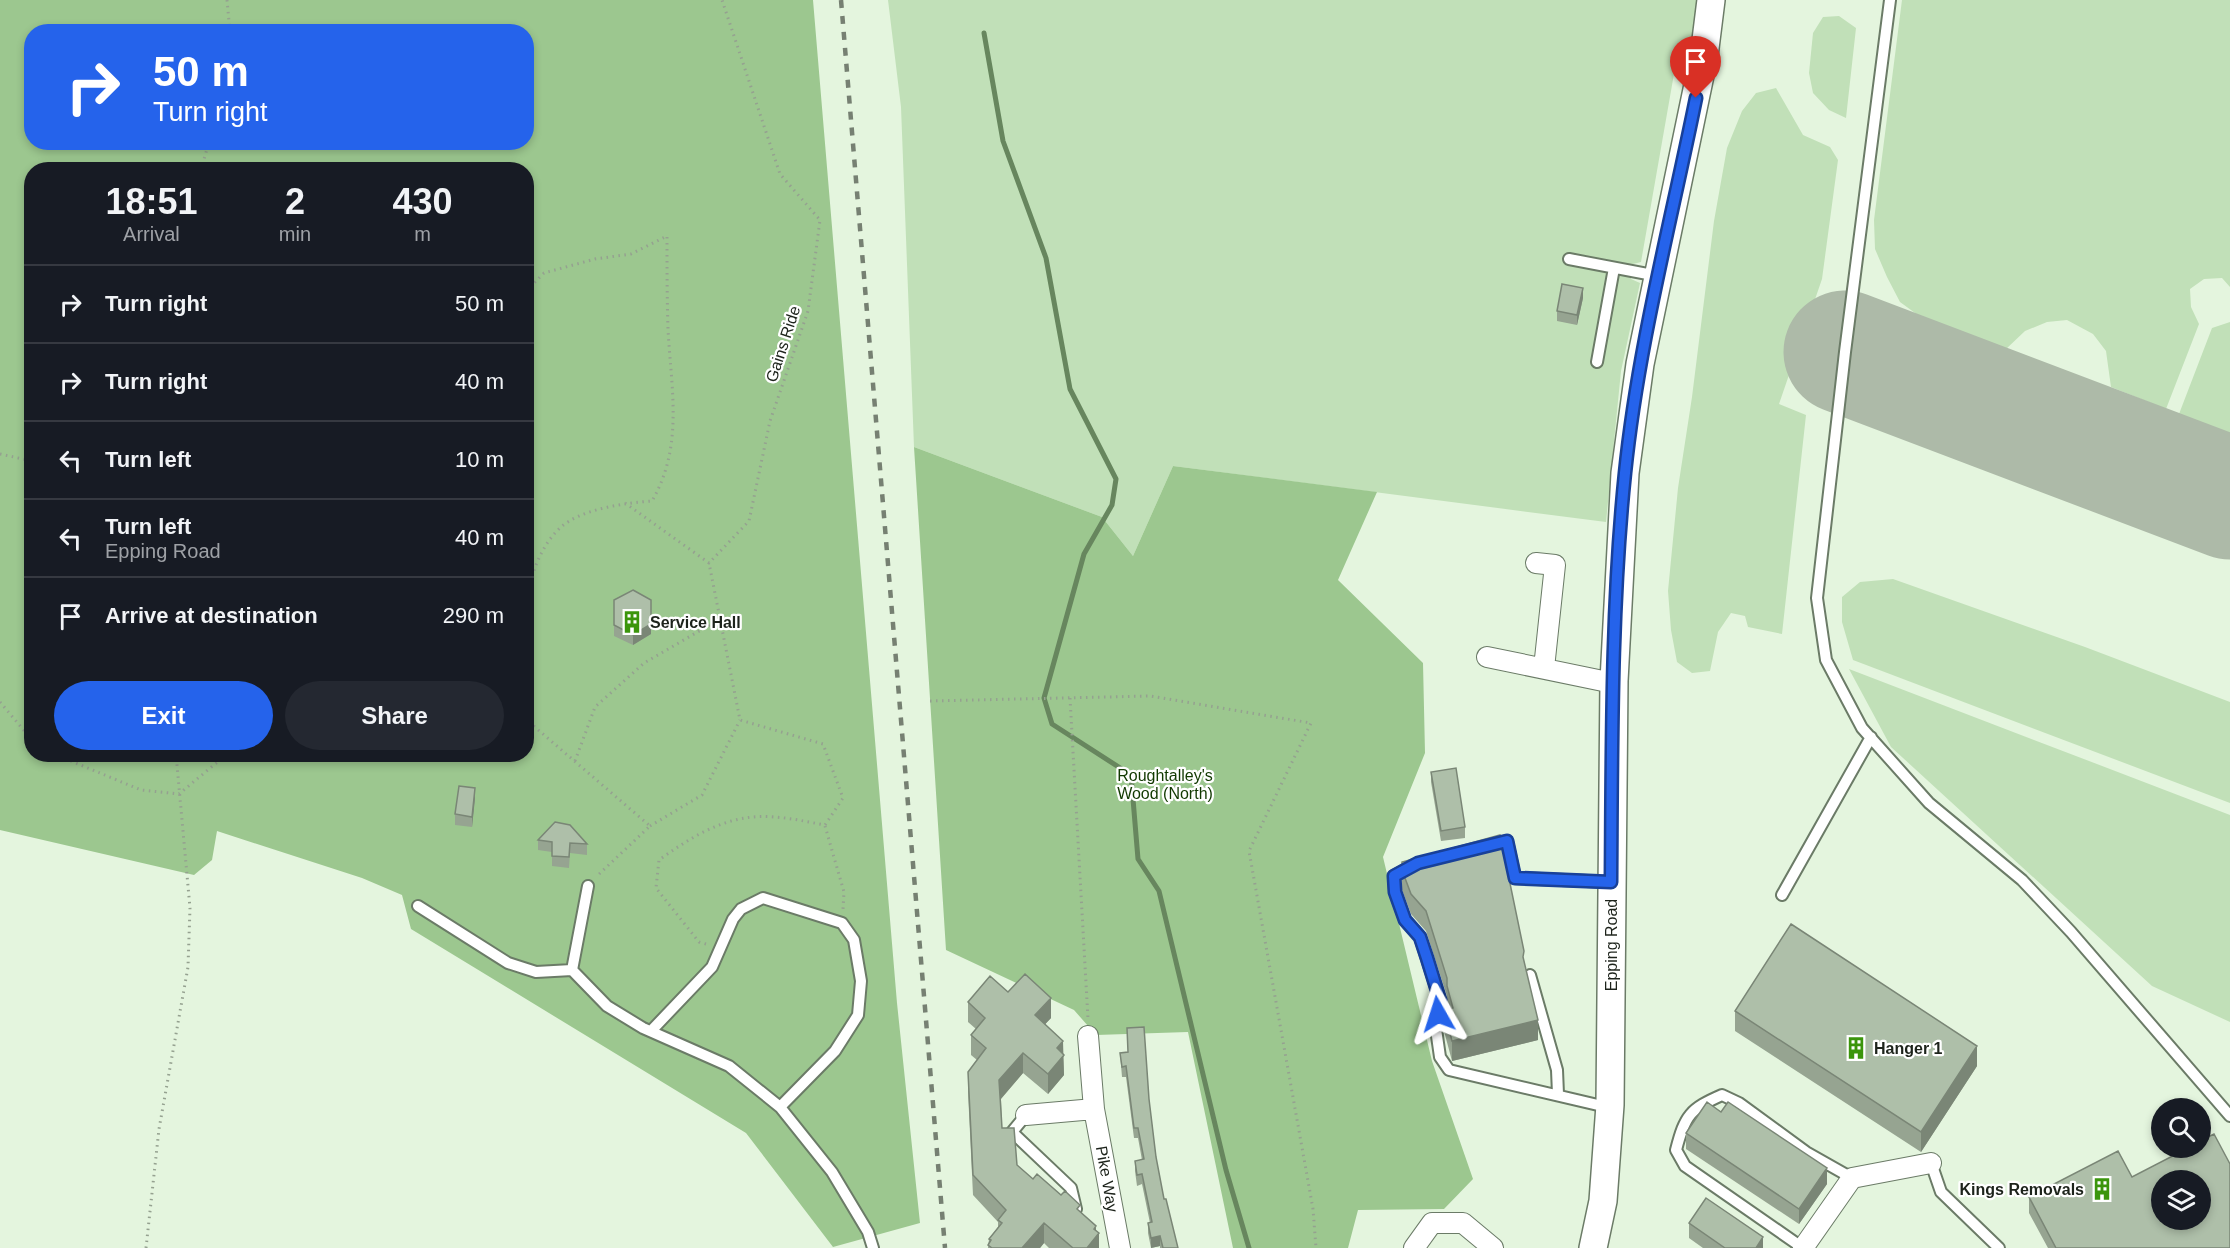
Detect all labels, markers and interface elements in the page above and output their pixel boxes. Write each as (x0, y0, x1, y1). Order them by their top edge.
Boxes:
pin (1670, 36, 1721, 98)
icon: arrive (1679, 45, 1712, 78)
icon: right (54, 48, 132, 126)
text: 50 m (153, 48, 249, 95)
text: Turn right (153, 97, 268, 127)
text: 18:51 (105, 181, 197, 222)
text: 2 (285, 181, 305, 222)
text: 430 (392, 181, 453, 222)
text: Arrival (123, 223, 180, 245)
text: min (279, 223, 311, 245)
text: m (414, 223, 431, 245)
icon: right (54, 288, 87, 321)
text: Turn right (105, 291, 207, 316)
text: 50 m (455, 291, 504, 316)
street label: Gains Ride (763, 304, 803, 384)
icon: right (54, 366, 87, 399)
text: Turn right (105, 369, 207, 394)
text: 40 m (455, 369, 504, 394)
icon: left (54, 444, 87, 477)
text: Turn left (105, 447, 191, 472)
text: 10 m (455, 447, 504, 472)
text: Turn left (105, 514, 191, 539)
icon: left (54, 522, 87, 555)
text: 40 m (455, 525, 504, 550)
text: Epping Road (105, 540, 221, 562)
icon: arrive (54, 600, 87, 633)
text: Arrive at destination (105, 603, 318, 628)
text: 290 m (443, 603, 504, 628)
building icon: Service Hall (619, 609, 645, 635)
place label: Service Hall (650, 614, 741, 631)
button: Exit (54, 681, 273, 750)
button: Share (285, 681, 504, 750)
park label: Roughtalley's Wood (North) (1117, 767, 1213, 802)
street label: Epping Road (1603, 899, 1620, 991)
position arrow (1406, 982, 1470, 1046)
building icon: Hanger 1 (1843, 1035, 1869, 1061)
place label: Hanger 1 (1874, 1040, 1943, 1057)
map controls (2151, 1098, 2211, 1230)
button: search (2151, 1098, 2211, 1158)
street label: Pike Way (1093, 1145, 1121, 1213)
button: layers (2151, 1170, 2211, 1230)
building icon: Kings Removals (2089, 1176, 2115, 1202)
place label: Kings Removals (1960, 1181, 2084, 1198)

